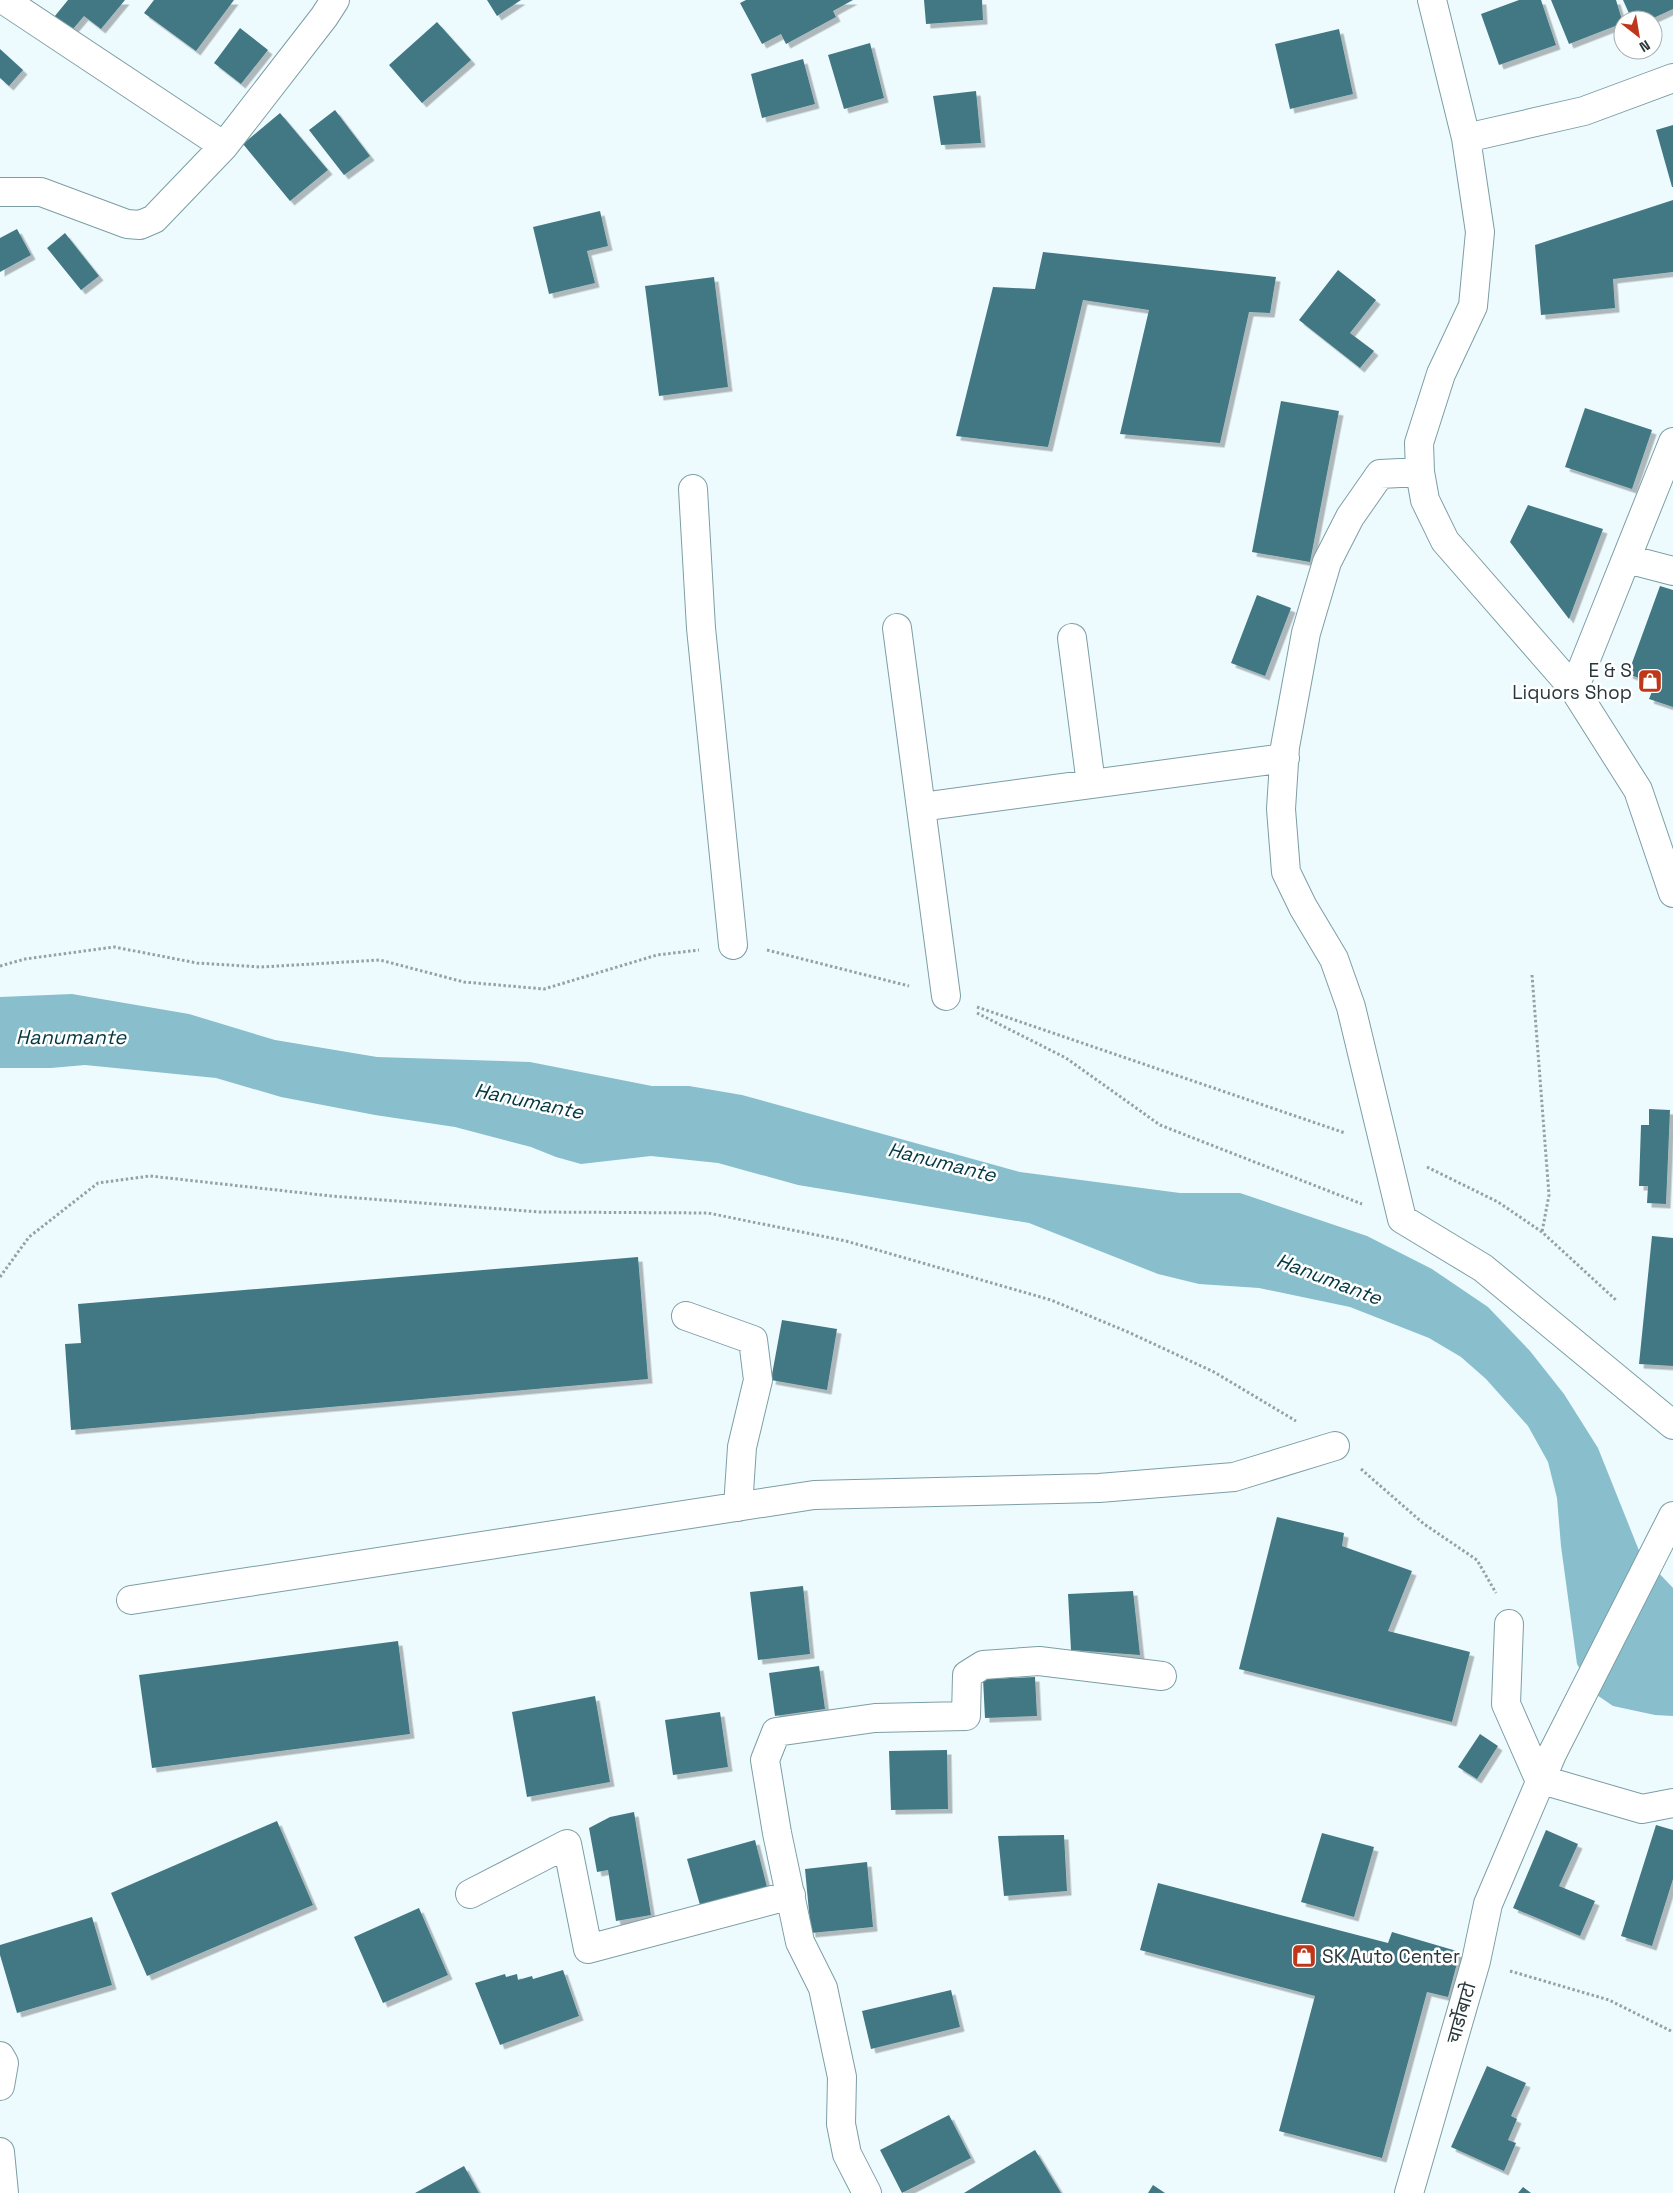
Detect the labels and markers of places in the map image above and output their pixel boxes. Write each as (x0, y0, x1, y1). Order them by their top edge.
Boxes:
place label: E & S Liquors Shop (1512, 658, 1632, 705)
shop icon: E & S Liquors Shop (1637, 668, 1663, 694)
shop icon: SK Auto Center (1291, 1943, 1317, 1969)
place label: SK Auto Center (1322, 1944, 1460, 1969)

